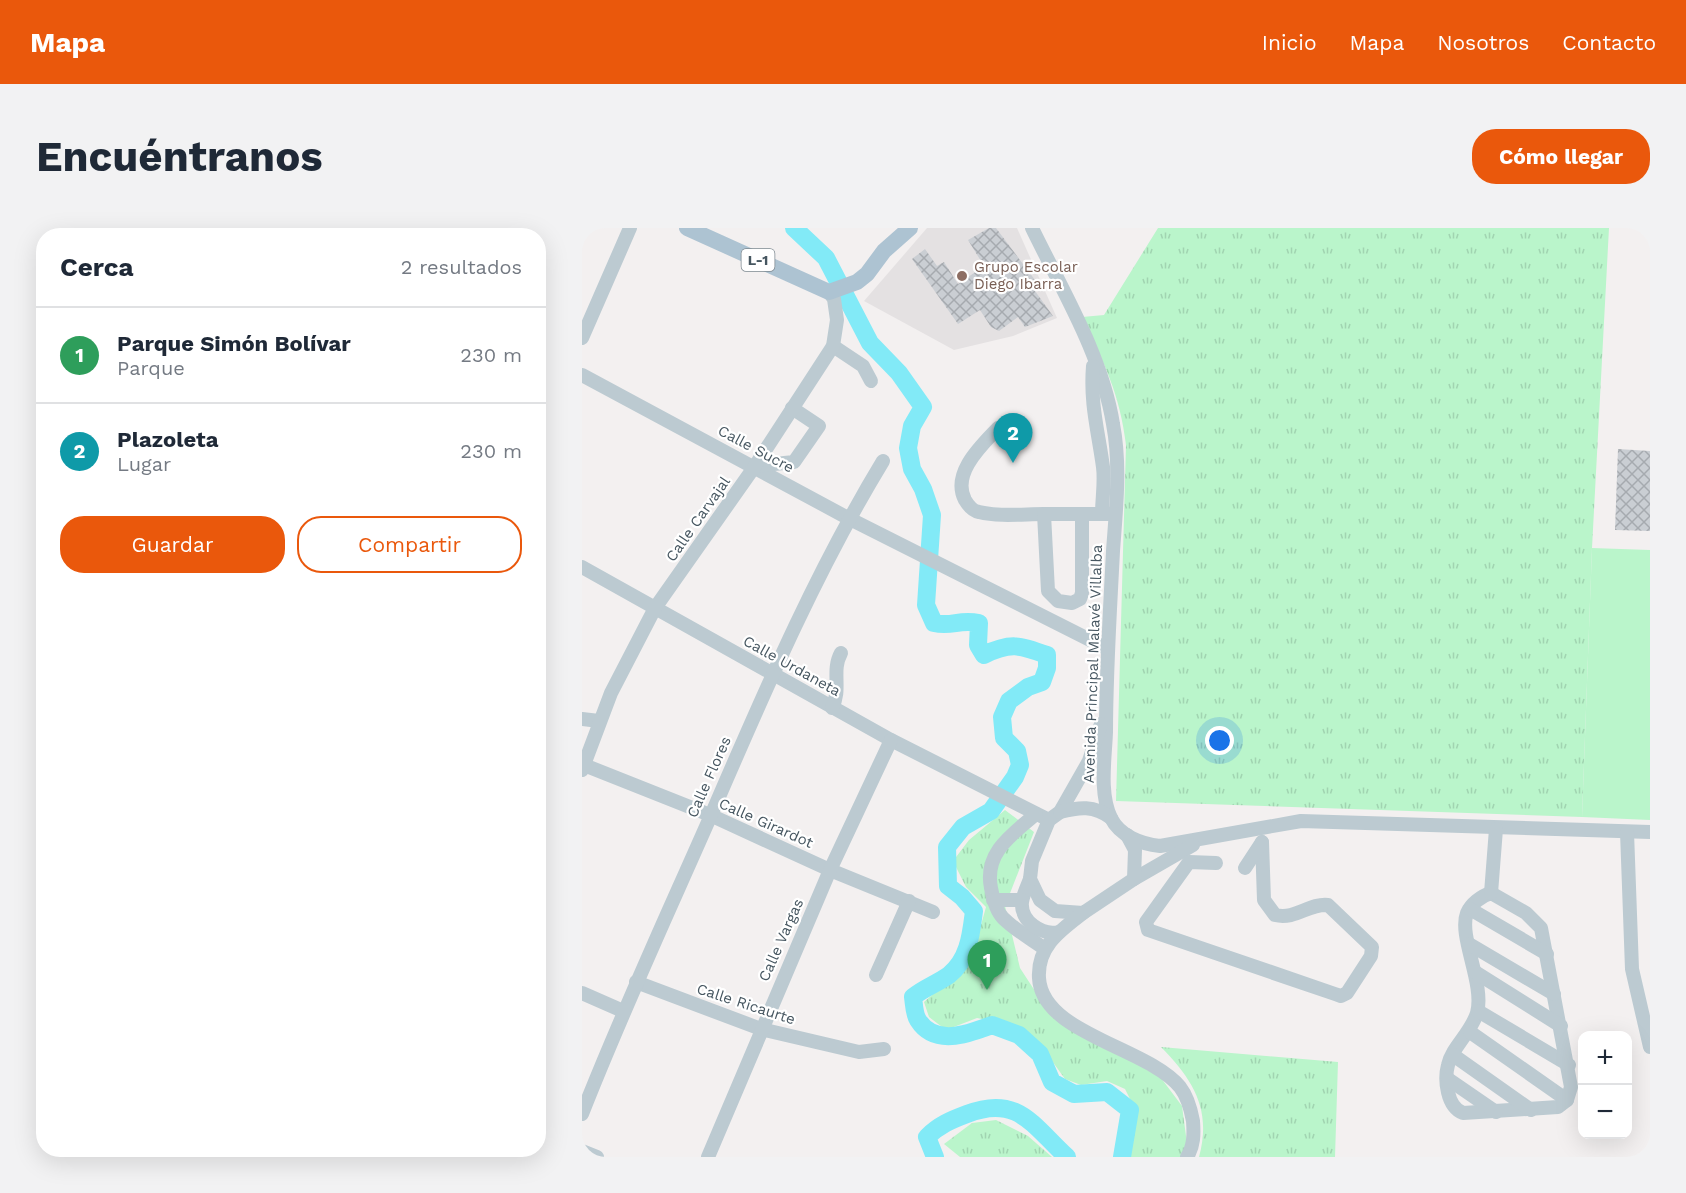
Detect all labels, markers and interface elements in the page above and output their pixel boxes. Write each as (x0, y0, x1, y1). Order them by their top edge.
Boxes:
text: Mapa (30, 26, 105, 59)
text: Inicio (1262, 30, 1317, 55)
text: Mapa (1350, 30, 1404, 55)
text: Nosotros (1437, 30, 1529, 55)
text: Contacto (1562, 30, 1656, 55)
button: Cómo llegar (1472, 129, 1650, 184)
text: Encuéntranos (36, 132, 323, 181)
road number: L-1 (742, 249, 774, 271)
text: Cerca (60, 252, 134, 282)
text: 2 resultados (401, 255, 522, 279)
place label: Grupo Escolar Diego Ibarra (974, 258, 1078, 293)
marker: Grupo Escolar Diego Ibarra (955, 269, 969, 283)
text: Parque Simón Bolívar (117, 331, 351, 356)
text: 1 (75, 343, 84, 367)
text: 230 m (460, 343, 522, 367)
text: Parque (117, 356, 185, 380)
pin: 2 (994, 414, 1032, 463)
street label: Calle Sucre (715, 421, 797, 477)
text: Plazoleta (117, 427, 219, 452)
text: 2 (74, 439, 85, 463)
text: 230 m (460, 439, 522, 463)
text: Lugar (117, 452, 171, 476)
street label: Calle Carvajal (662, 473, 734, 565)
button: Guardar (60, 516, 285, 573)
button: Compartir (297, 516, 522, 573)
street label: Avenida Principal Malavé Villalba (1080, 544, 1106, 784)
street label: Calle Urdaneta (740, 632, 844, 700)
your location (1205, 726, 1234, 755)
street label: Calle Flores (683, 734, 735, 820)
street label: Calle Girardot (716, 794, 817, 852)
street label: Calle Vargas (755, 896, 807, 984)
pin: 1 (968, 940, 1006, 990)
street label: Calle Ricaurte (695, 980, 797, 1028)
map controls (1578, 1031, 1632, 1139)
button: + (1578, 1031, 1632, 1085)
button: − (1578, 1085, 1632, 1139)

